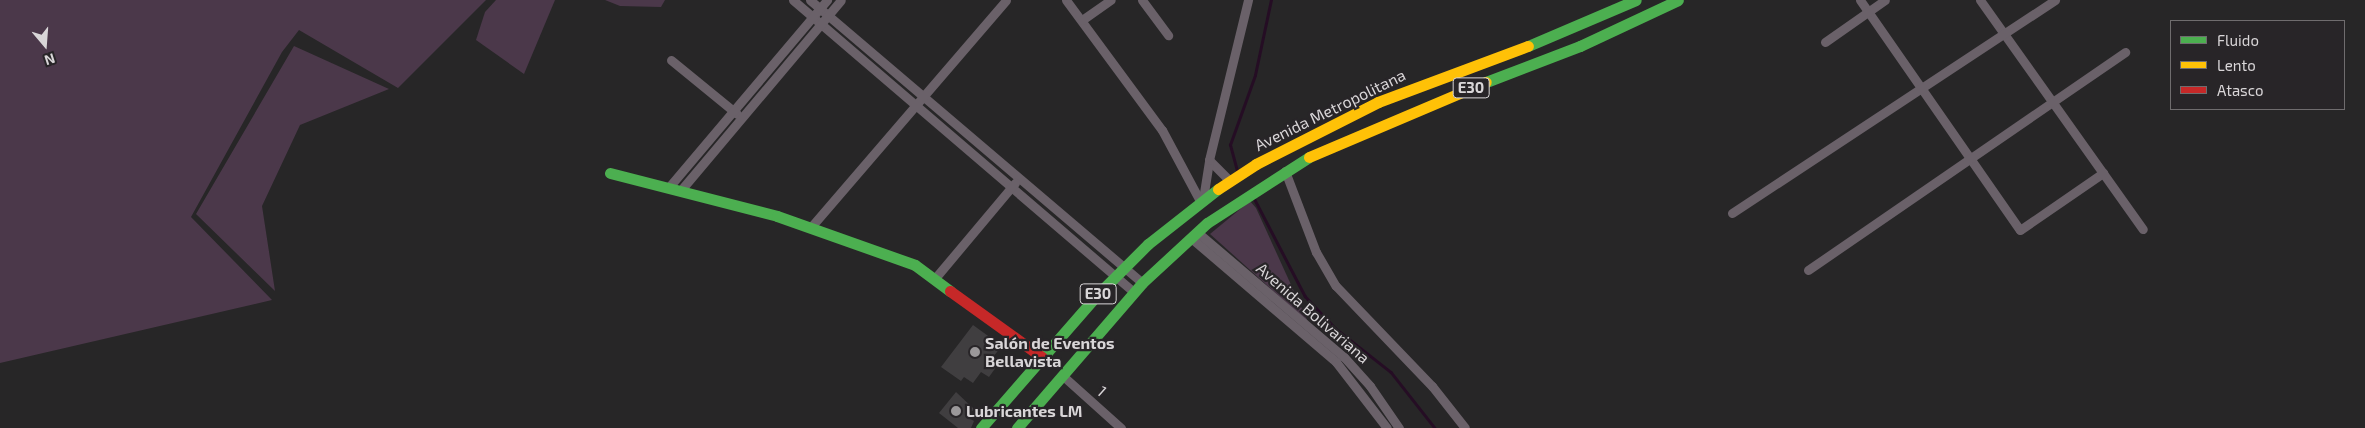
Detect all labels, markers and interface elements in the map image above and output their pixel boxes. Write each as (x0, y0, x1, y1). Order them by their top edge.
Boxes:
north arrow (20, 20, 70, 70)
legend (2170, 20, 2345, 110)
text: Fluido (2217, 31, 2259, 49)
text: N (42, 50, 57, 69)
text: Lento (2217, 56, 2256, 74)
street label: Avenida Metropolitana (1251, 65, 1409, 155)
road number: E30 (1452, 76, 1490, 100)
text: Atasco (2217, 81, 2263, 99)
street label: Avenida Bolivariana (1253, 259, 1373, 367)
road number: E30 (1079, 282, 1117, 306)
place label: Salón de Eventos Bellavista (985, 333, 1115, 371)
marker: Salón de Eventos Bellavista (969, 346, 981, 358)
street label: 1 (1093, 382, 1111, 400)
place label: Lubricantes LM (966, 401, 1082, 421)
marker: Lubricantes LM (950, 405, 962, 417)

